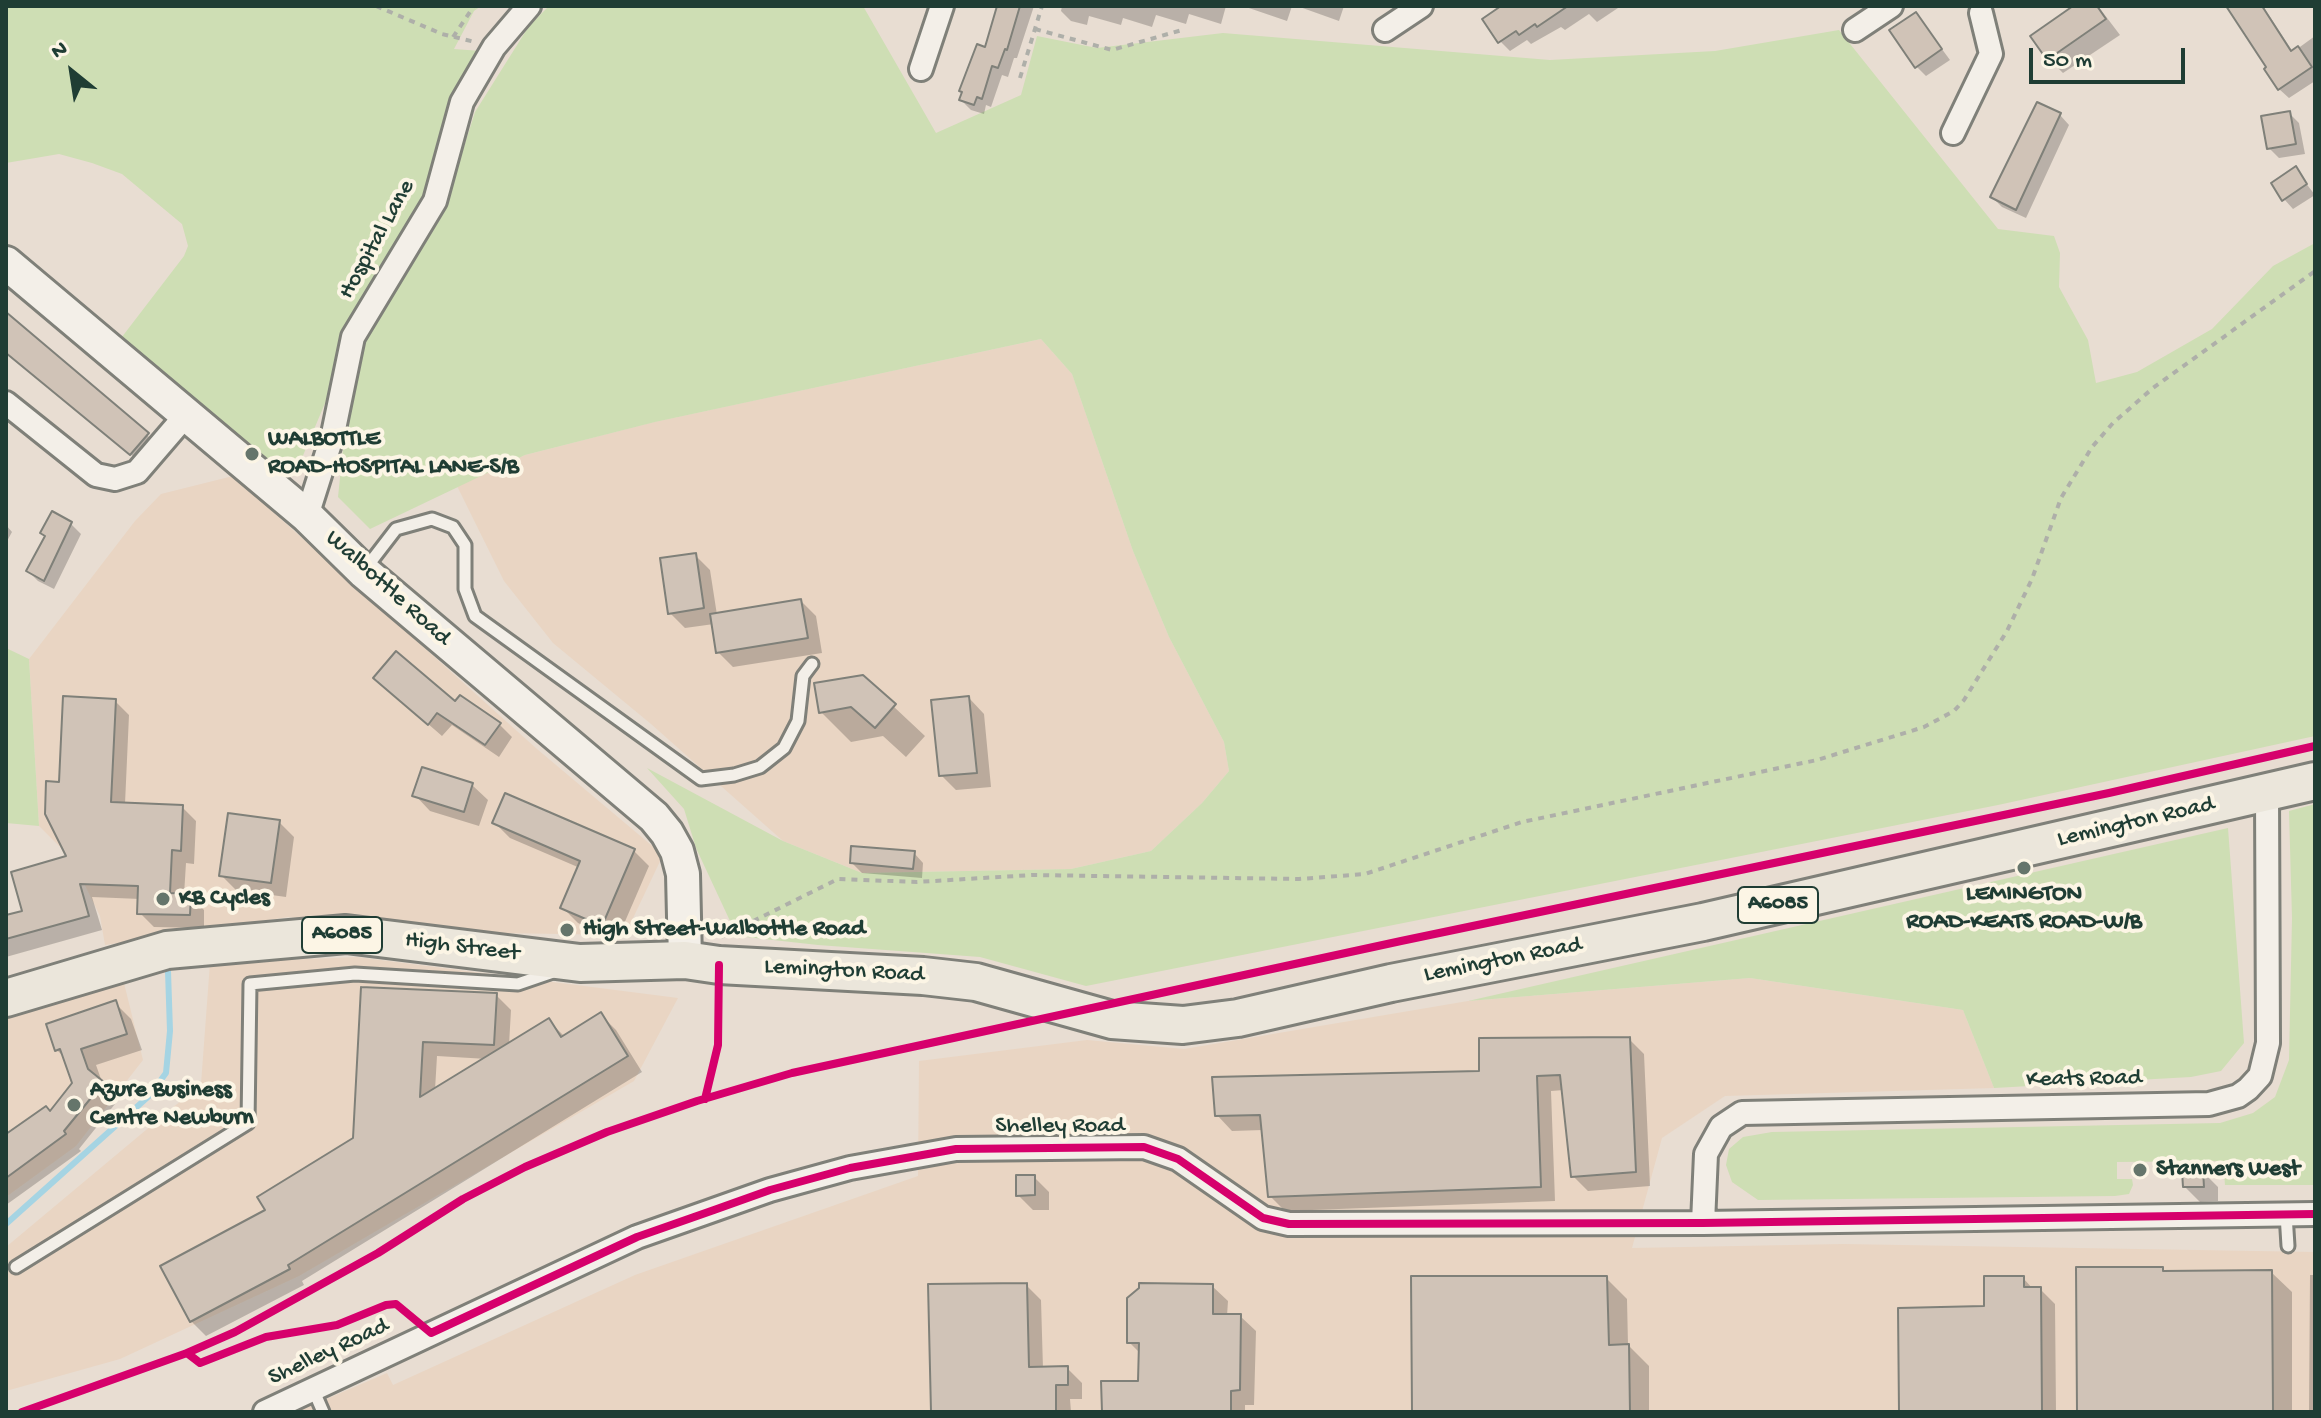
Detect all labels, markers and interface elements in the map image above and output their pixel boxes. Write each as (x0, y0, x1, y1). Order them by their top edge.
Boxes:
north arrow (32, 32, 112, 112)
scale bar (2033, 32, 2189, 82)
text: N (47, 36, 73, 66)
text: 50 m (2043, 47, 2092, 76)
street label: Hospital Lane (333, 175, 423, 305)
place label: WALBOTTLE ROAD-HOSPITAL LANE-S/B (268, 426, 519, 482)
marker: WALBOTTLE ROAD-HOSPITAL LANE-S/B (243, 445, 261, 463)
street label: Walbottle Road (318, 525, 456, 653)
street label: Lemington Road (2055, 791, 2217, 855)
marker: LEMINGTON ROAD-KEATS ROAD-W/B (2015, 859, 2033, 877)
place label: LEMINGTON ROAD-KEATS ROAD-W/B (1906, 881, 2142, 937)
place label: KB Cycles (179, 885, 270, 913)
road number: A6085 (1738, 887, 1818, 923)
marker: KB Cycles (154, 890, 172, 908)
place label: High Street-Walbottle Road (583, 916, 865, 944)
road number: A6085 (302, 917, 382, 953)
marker: High Street-Walbottle Road (558, 921, 576, 939)
street label: High Street (403, 927, 521, 969)
street label: Lemington Road (1422, 932, 1584, 990)
street label: Lemington Road (763, 953, 925, 991)
street label: Keats Road (2026, 1065, 2142, 1095)
place label: Azure Business Centre Newburn (90, 1077, 254, 1133)
marker: Azure Business Centre Newburn (65, 1096, 83, 1114)
street label: Shelley Road (995, 1113, 1125, 1141)
place label: Stanners West (2156, 1156, 2300, 1184)
marker: Stanners West (2131, 1161, 2149, 1179)
street label: Shelley Road (264, 1313, 394, 1393)

